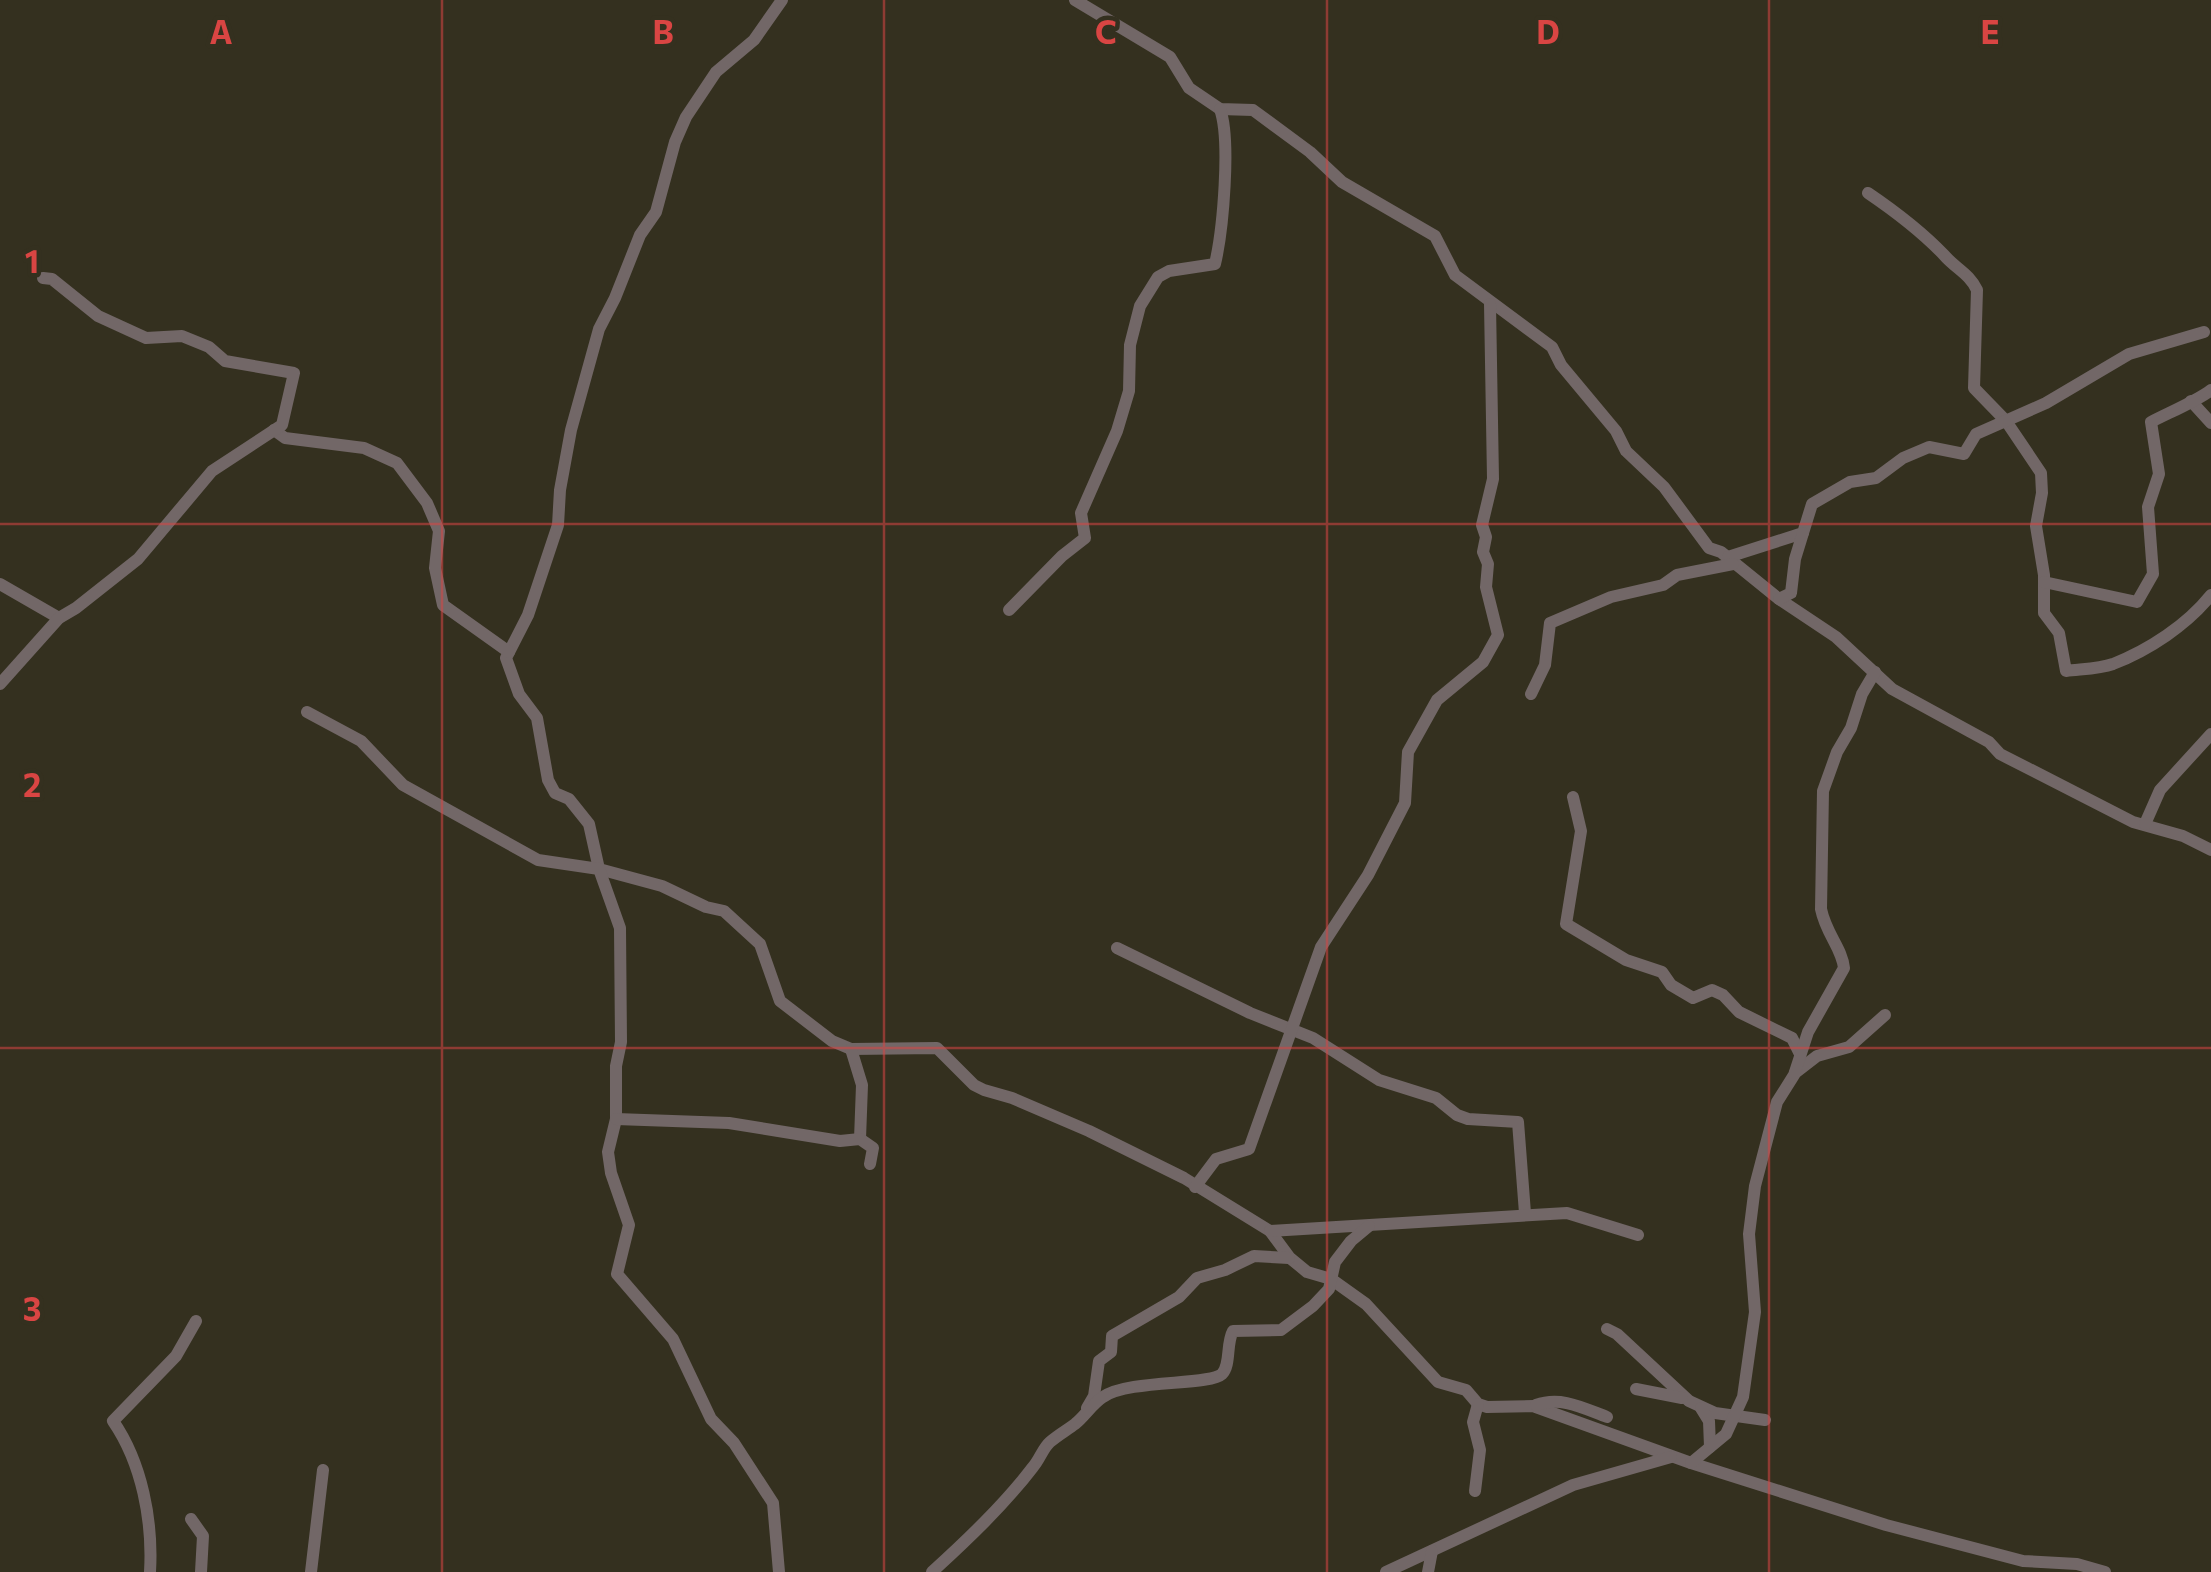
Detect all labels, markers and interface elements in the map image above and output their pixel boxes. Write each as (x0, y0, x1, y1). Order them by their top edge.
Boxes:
text: A (210, 11, 233, 51)
text: B (652, 11, 674, 51)
text: C (1095, 11, 1117, 51)
text: D (1536, 11, 1560, 51)
text: E (1980, 11, 2000, 51)
text: 1 (25, 240, 39, 280)
text: 2 (23, 764, 41, 804)
text: 3 (23, 1288, 41, 1328)

